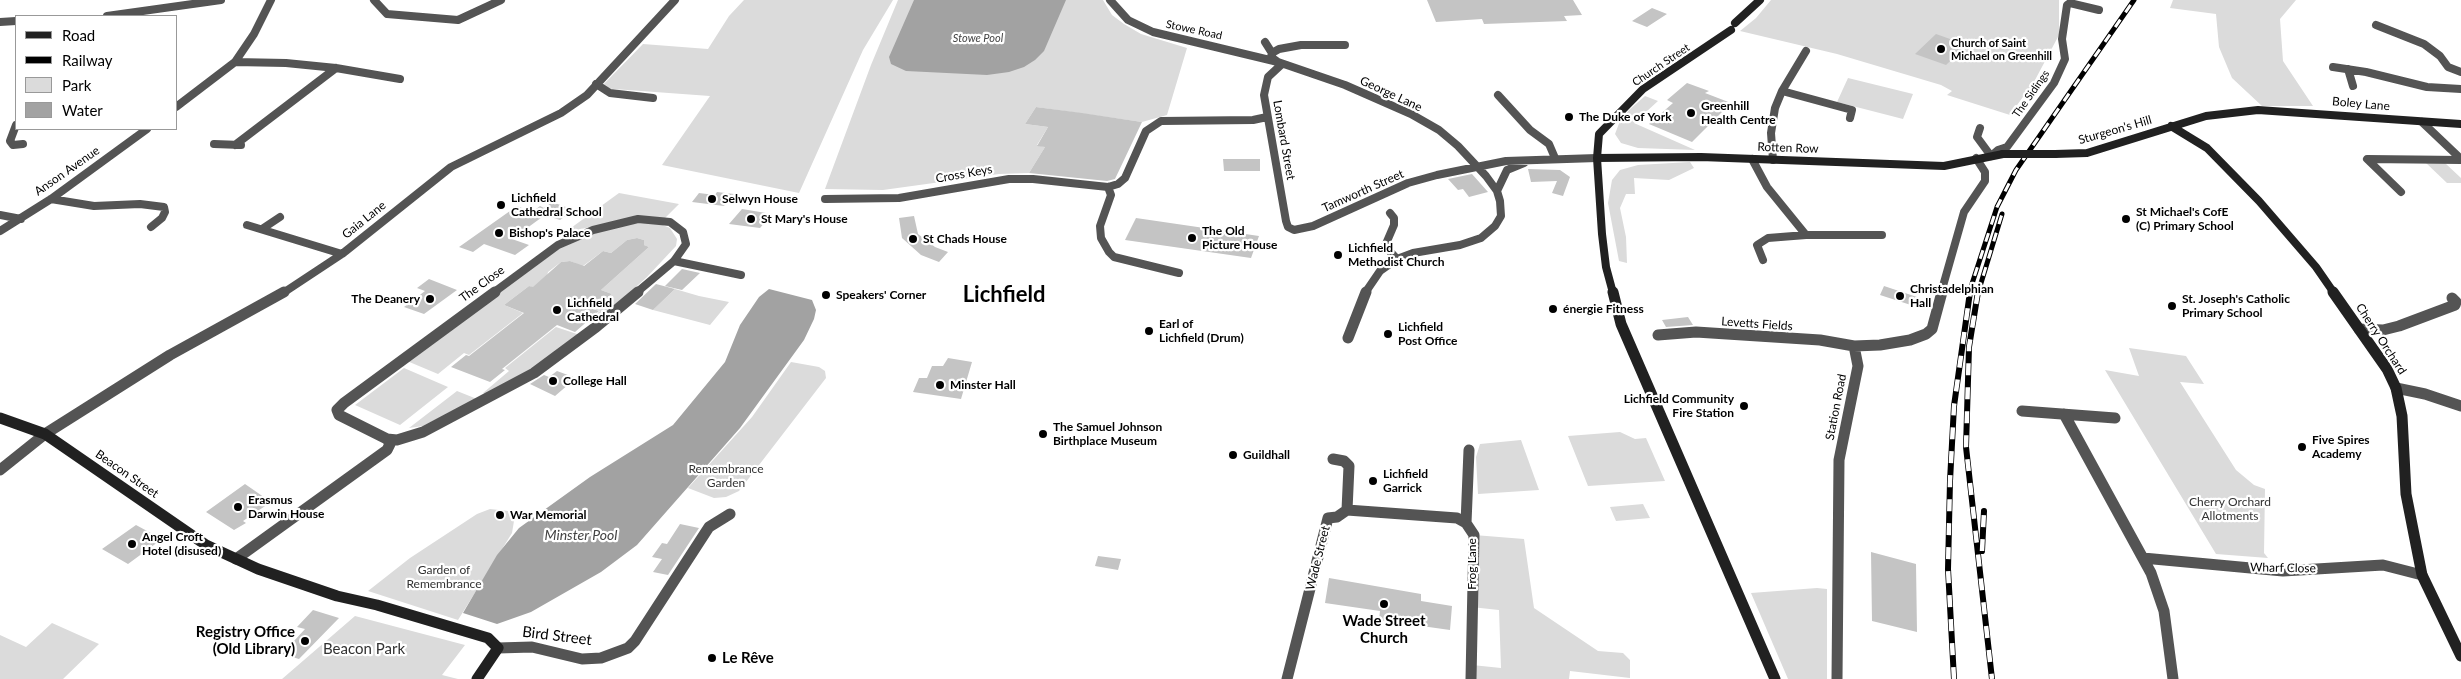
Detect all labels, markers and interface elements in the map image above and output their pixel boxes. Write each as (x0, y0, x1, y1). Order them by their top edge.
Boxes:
legend (15, 15, 178, 130)
street label: Stowe Road (1165, 18, 1223, 42)
text: Road (62, 26, 95, 44)
water label: Stowe Pool (953, 31, 1003, 45)
place label: Church of Saint Michael on Greenhill (1951, 36, 2052, 62)
street label: Church Street (1630, 41, 1692, 89)
marker: Church of Saint Michael on Greenhill (1935, 43, 1947, 55)
text: Railway (62, 51, 113, 69)
street label: The Sidings (2010, 68, 2052, 120)
street label: George Lane (1358, 73, 1424, 115)
text: Park (62, 76, 91, 94)
street label: Boley Lane (2332, 94, 2390, 114)
street label: Lombard Street (1270, 99, 1298, 181)
place label: Greenhill Health Centre (1701, 99, 1776, 127)
text: Water (62, 101, 103, 119)
marker: Greenhill Health Centre (1685, 107, 1697, 119)
place label: The Duke of York (1579, 110, 1672, 124)
marker: The Duke of York (1563, 111, 1575, 123)
street label: Sturgeon's Hill (2077, 113, 2153, 147)
street label: Rotten Row (1757, 140, 1819, 156)
street label: Anson Avenue (32, 143, 102, 199)
street label: Cross Keys (935, 162, 993, 186)
street label: Tamworth Street (1320, 167, 1406, 215)
place label: Lichfield Cathedral School (511, 191, 602, 219)
place label: Selwyn House (722, 192, 798, 206)
marker: Selwyn House (706, 193, 718, 205)
street label: Gaia Lane (339, 198, 389, 242)
marker: Lichfield Cathedral School (495, 199, 507, 211)
place label: St Michael's CofE (C) Primary School (2136, 205, 2234, 233)
place label: St Mary's House (761, 212, 848, 226)
marker: St Mary's House (745, 213, 757, 225)
marker: St Michael's CofE (C) Primary School (2120, 213, 2132, 225)
place label: The Old Picture House (1202, 224, 1278, 252)
place label: Bishop's Palace (509, 226, 590, 240)
marker: Bishop's Palace (493, 227, 505, 239)
place label: St Chads House (923, 232, 1007, 246)
marker: The Old Picture House (1186, 232, 1198, 244)
marker: St Chads House (907, 233, 919, 245)
place label: Lichfield Methodist Church (1348, 241, 1444, 269)
marker: Lichfield Methodist Church (1332, 249, 1344, 261)
street label: The Close (457, 263, 507, 305)
district label: Lichfield (963, 282, 1045, 308)
place label: Christadelphian Hall (1910, 282, 1994, 310)
place label: Speakers' Corner (836, 288, 926, 302)
marker: Speakers' Corner (820, 289, 832, 301)
marker: Christadelphian Hall (1894, 290, 1906, 302)
place label: The Deanery (351, 292, 420, 306)
place label: St. Joseph's Catholic Primary School (2182, 292, 2290, 320)
marker: The Deanery (424, 293, 436, 305)
place label: Lichfield Cathedral (567, 296, 619, 324)
marker: St. Joseph's Catholic Primary School (2166, 300, 2178, 312)
street label: Cherry Orchard (2353, 301, 2409, 377)
place label: énergie Fitness (1563, 302, 1644, 316)
marker: énergie Fitness (1547, 303, 1559, 315)
marker: Lichfield Cathedral (551, 304, 563, 316)
street label: Levetts Fields (1721, 314, 1793, 334)
place label: Earl of Lichfield (Drum) (1159, 317, 1244, 345)
place label: Lichfield Post Office (1398, 320, 1458, 348)
marker: Earl of Lichfield (Drum) (1143, 325, 1155, 337)
marker: Lichfield Post Office (1382, 328, 1394, 340)
street label: Station Road (1823, 373, 1849, 441)
place label: College Hall (563, 374, 627, 388)
marker: College Hall (547, 375, 559, 387)
place label: Minster Hall (950, 378, 1016, 392)
marker: Minster Hall (934, 379, 946, 391)
place label: Lichfield Community Fire Station (1624, 392, 1734, 420)
marker: Lichfield Community Fire Station (1738, 400, 1750, 412)
place label: The Samuel Johnson Birthplace Museum (1053, 420, 1162, 448)
marker: The Samuel Johnson Birthplace Museum (1037, 428, 1049, 440)
place label: Five Spires Academy (2312, 433, 2370, 461)
marker: Five Spires Academy (2296, 441, 2308, 453)
street label: Beacon Street (93, 447, 161, 501)
place label: Guildhall (1243, 448, 1290, 462)
marker: Guildhall (1227, 449, 1239, 461)
park label: Remembrance Garden (688, 462, 764, 490)
place label: Lichfield Garrick (1383, 467, 1428, 495)
marker: Lichfield Garrick (1367, 475, 1379, 487)
place label: Erasmus Darwin House (248, 493, 324, 521)
park label: Cherry Orchard Allotments (2189, 495, 2271, 523)
marker: Erasmus Darwin House (232, 501, 244, 513)
place label: War Memorial (510, 508, 586, 522)
marker: War Memorial (494, 509, 506, 521)
street label: Wade Street (1303, 525, 1333, 591)
water label: Minster Pool (544, 527, 618, 543)
place label: Angel Croft Hotel (disused) (142, 530, 221, 558)
marker: Angel Croft Hotel (disused) (126, 538, 138, 550)
street label: Frog Lane (1465, 538, 1479, 590)
street label: Wharf Close (2250, 560, 2316, 576)
park label: Garden of Remembrance (406, 563, 482, 591)
marker: Wade Street Church (1378, 598, 1390, 610)
place label: Wade Street Church (1342, 612, 1426, 647)
place label: Registry Office (Old Library) (196, 623, 295, 658)
street label: Bird Street (521, 623, 593, 649)
marker: Registry Office (Old Library) (299, 635, 311, 647)
park label: Beacon Park (323, 640, 405, 658)
place label: Le Rêve (722, 649, 774, 667)
marker: Le Rêve (706, 652, 718, 664)

